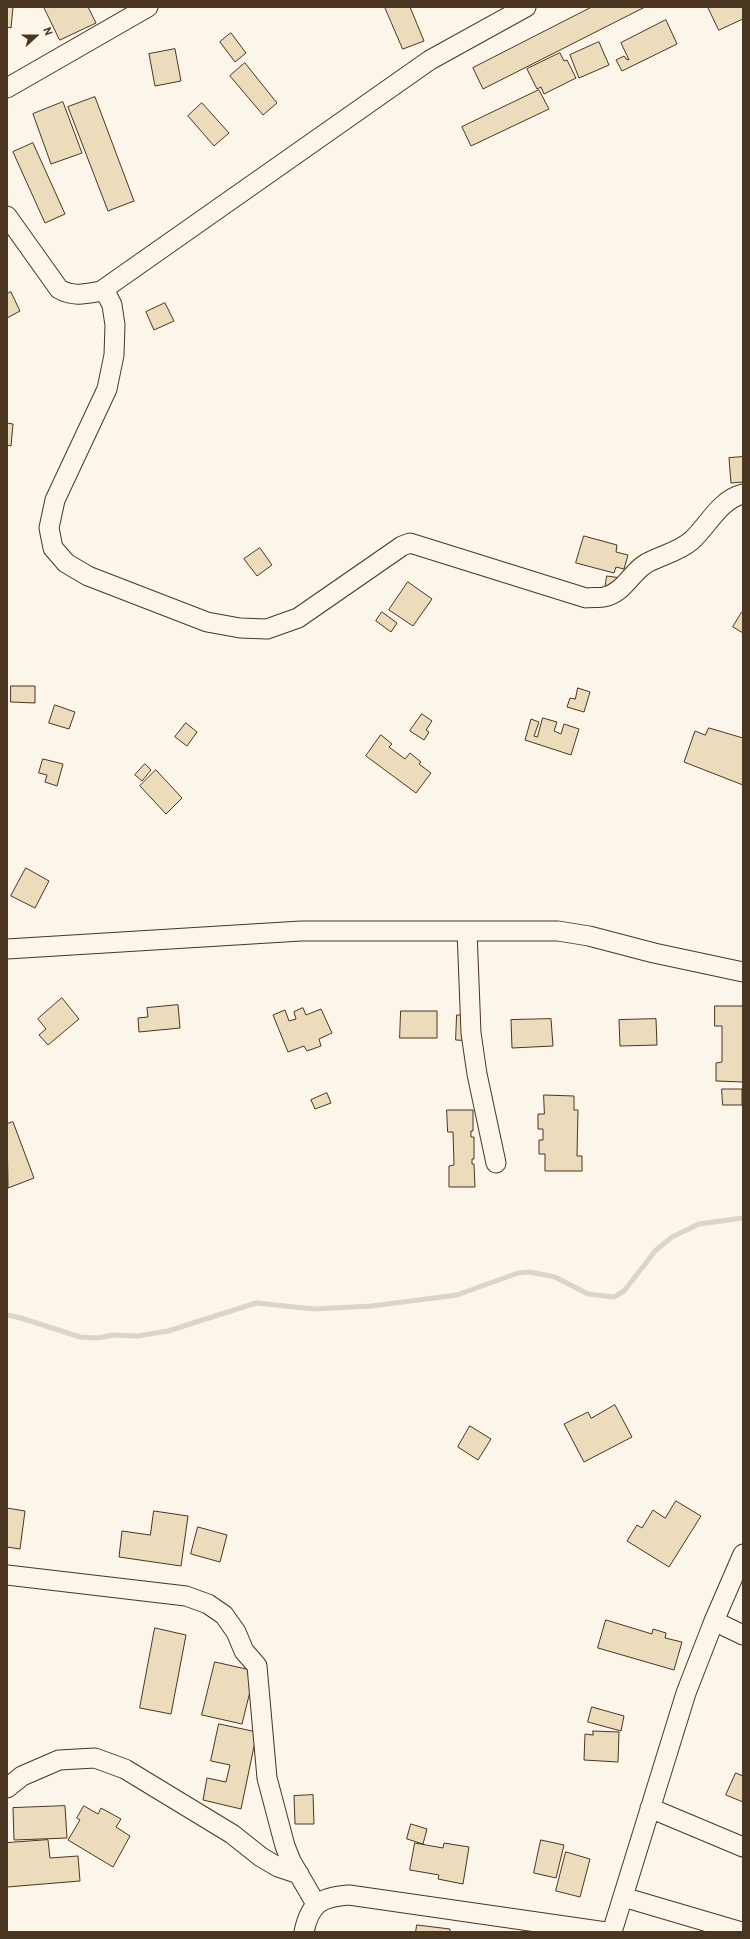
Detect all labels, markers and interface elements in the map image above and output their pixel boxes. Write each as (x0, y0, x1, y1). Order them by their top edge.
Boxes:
north arrow (16, 16, 56, 56)
text: N (39, 26, 55, 38)

